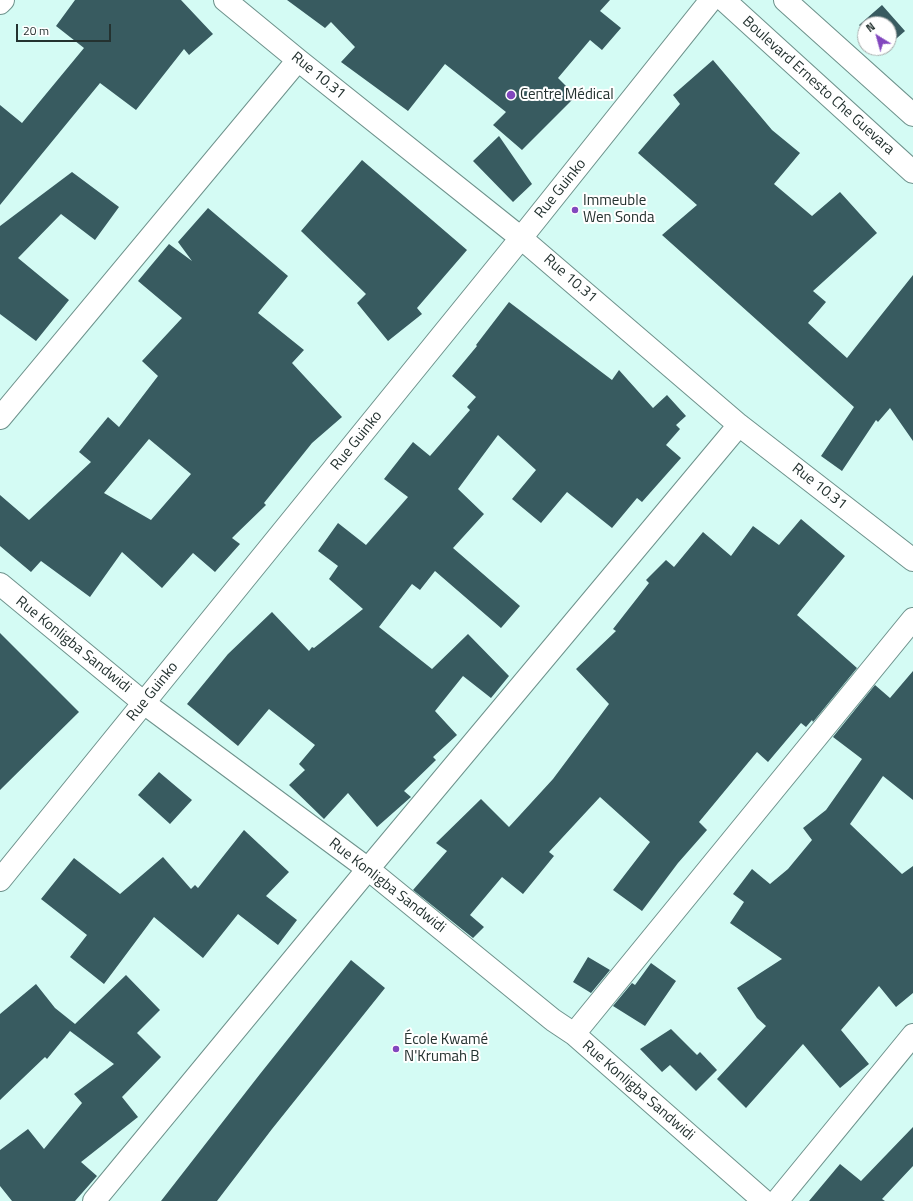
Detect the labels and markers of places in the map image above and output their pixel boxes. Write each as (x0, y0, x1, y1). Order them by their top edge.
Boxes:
place label: Centre Médical (520, 86, 614, 104)
marker: Centre Médical (505, 89, 517, 101)
place label: Immeuble Wen Sonda (583, 192, 654, 227)
marker: Immeuble Wen Sonda (570, 205, 580, 215)
place label: École Kwamé N'Krumah B (404, 1031, 488, 1066)
marker: École Kwamé N'Krumah B (391, 1044, 401, 1054)

